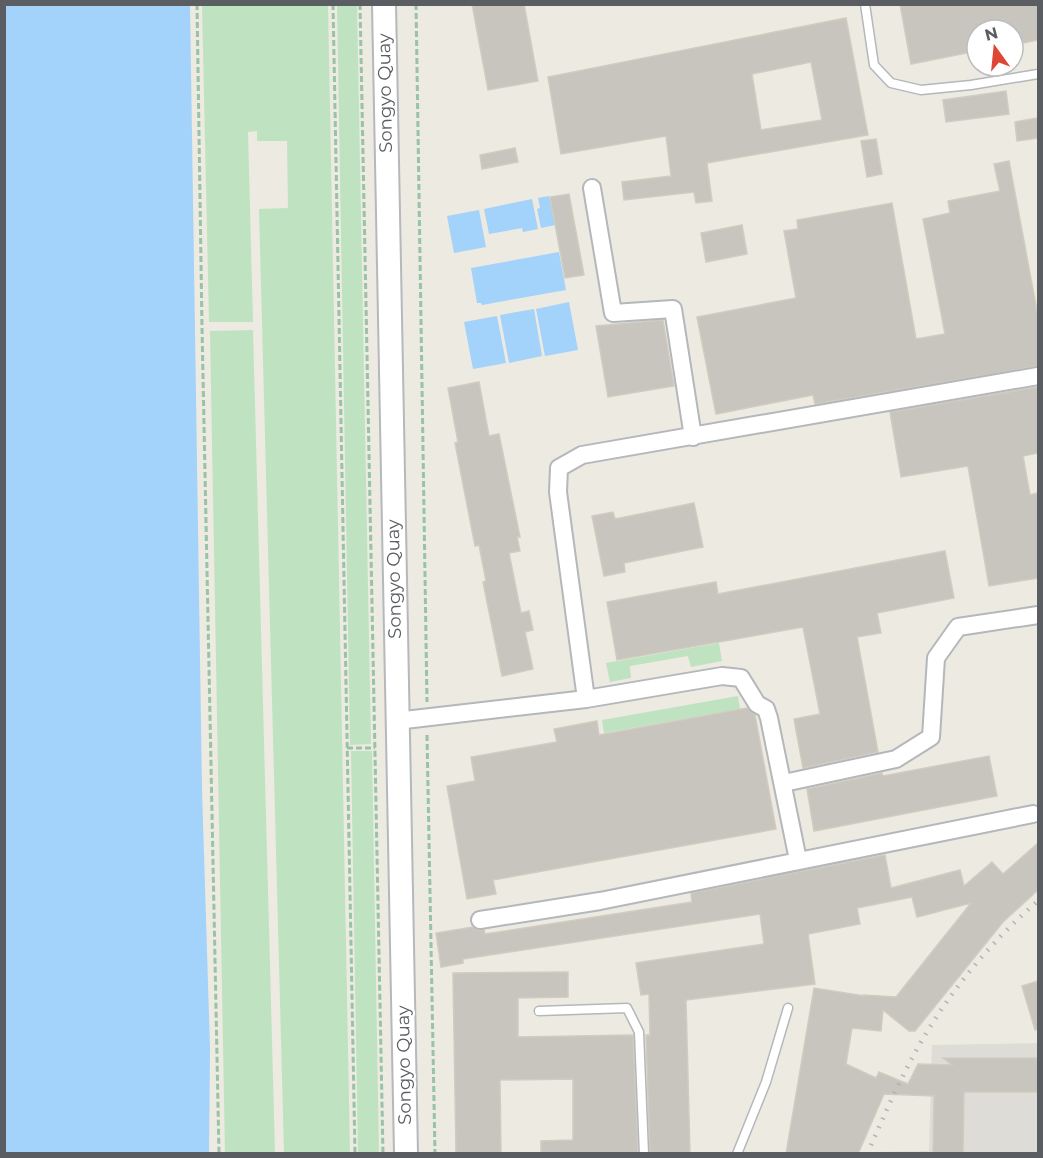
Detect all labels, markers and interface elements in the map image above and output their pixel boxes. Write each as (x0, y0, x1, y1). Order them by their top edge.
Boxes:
north arrow (965, 18, 1025, 78)
text: N (983, 23, 1000, 45)
street label: Songyo Quay (373, 33, 397, 153)
street label: Songyo Quay (382, 519, 406, 639)
street label: Songyo Quay (392, 1005, 416, 1125)

